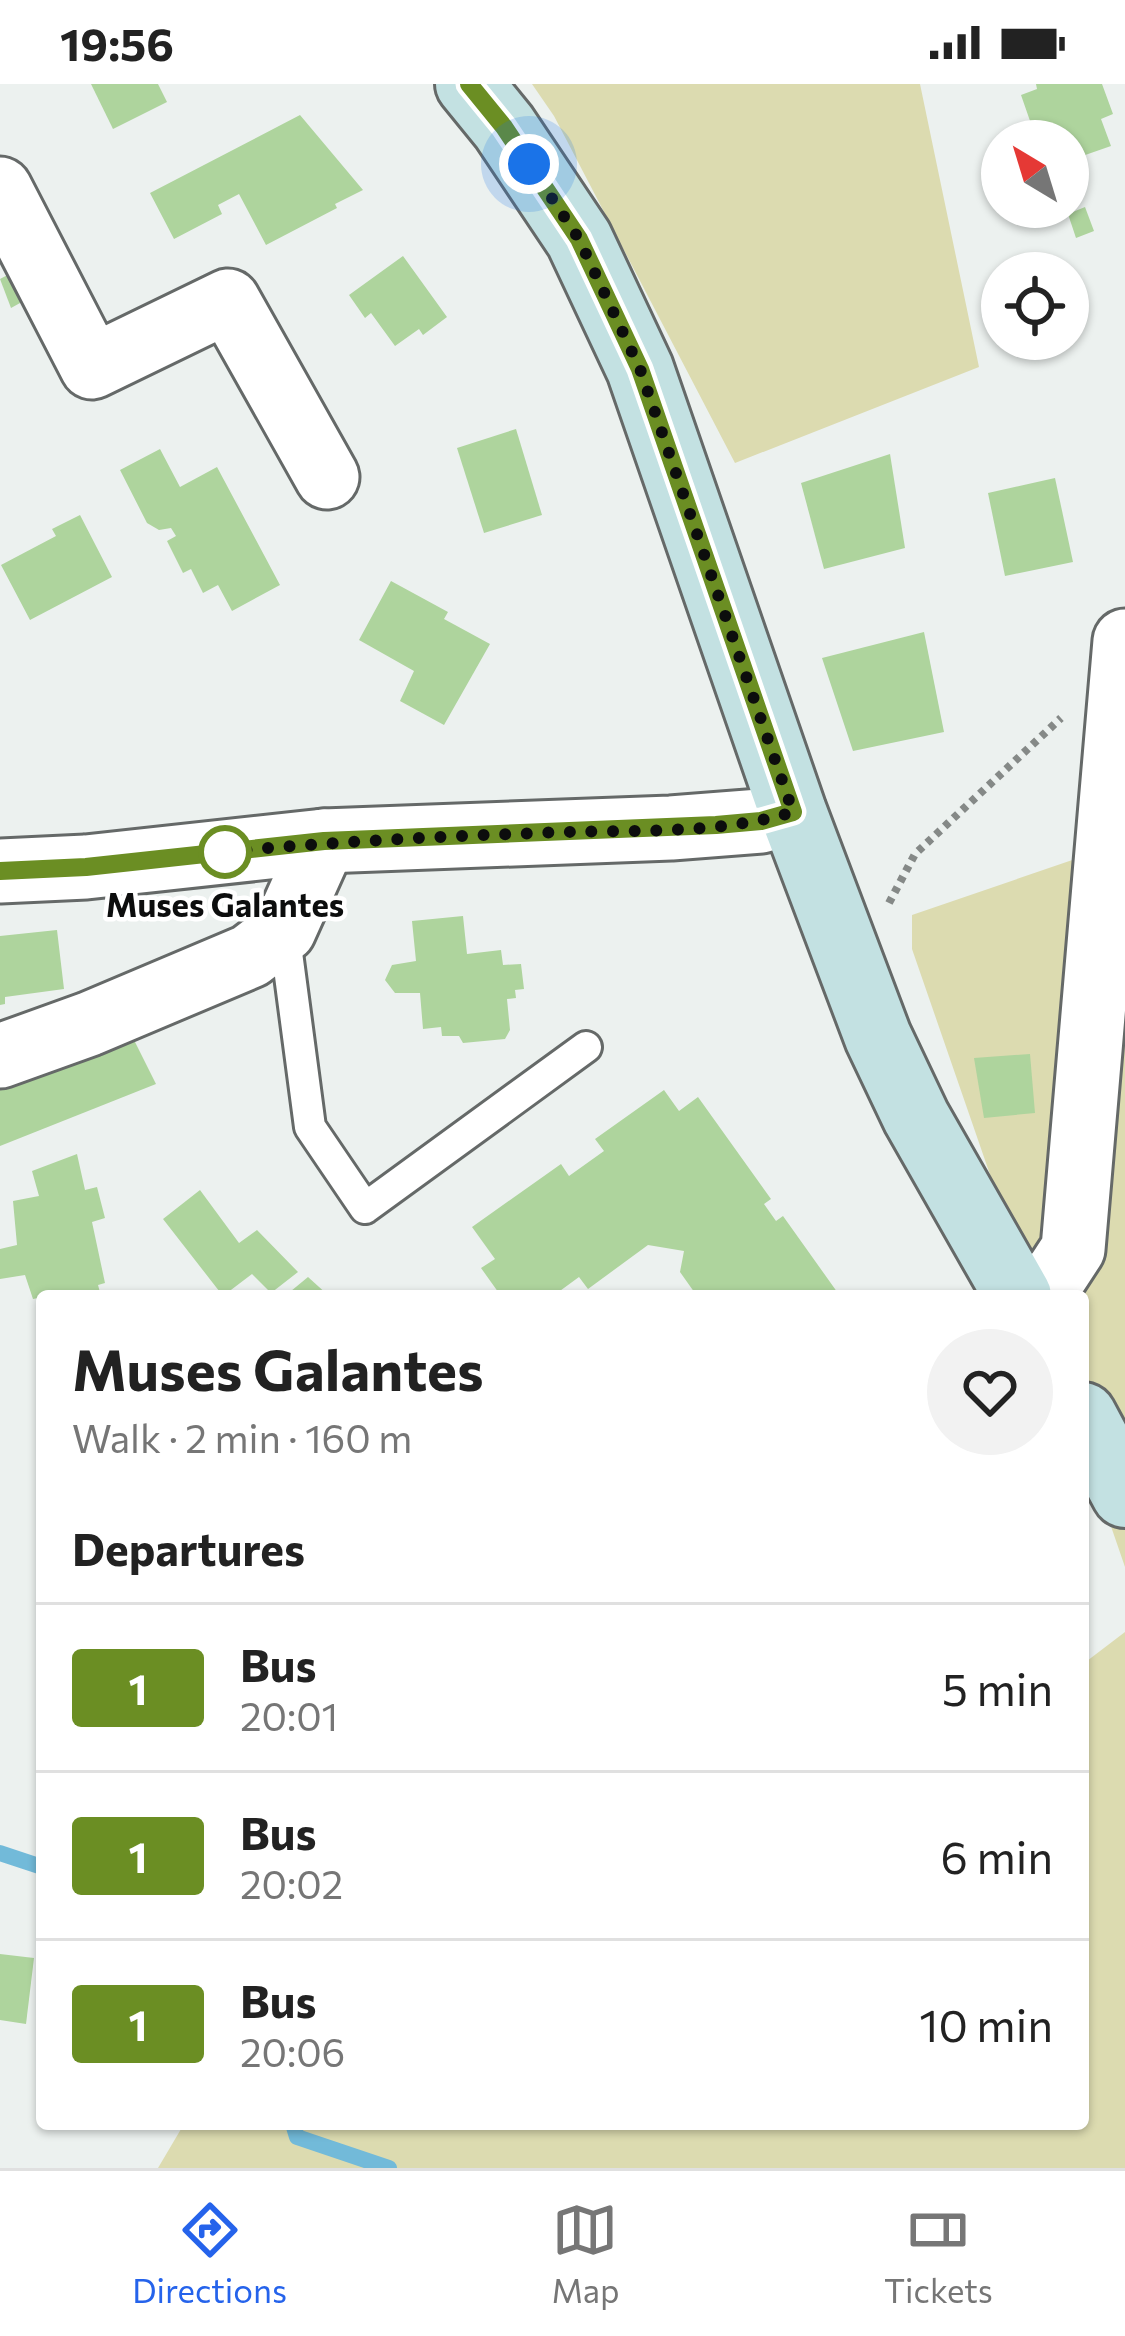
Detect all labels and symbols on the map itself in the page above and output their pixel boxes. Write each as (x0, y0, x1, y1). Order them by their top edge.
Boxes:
north arrow (981, 120, 1089, 228)
your location (499, 134, 559, 194)
marker: Muses Galantes (200, 827, 250, 877)
place label: Muses Galantes (106, 883, 344, 924)

